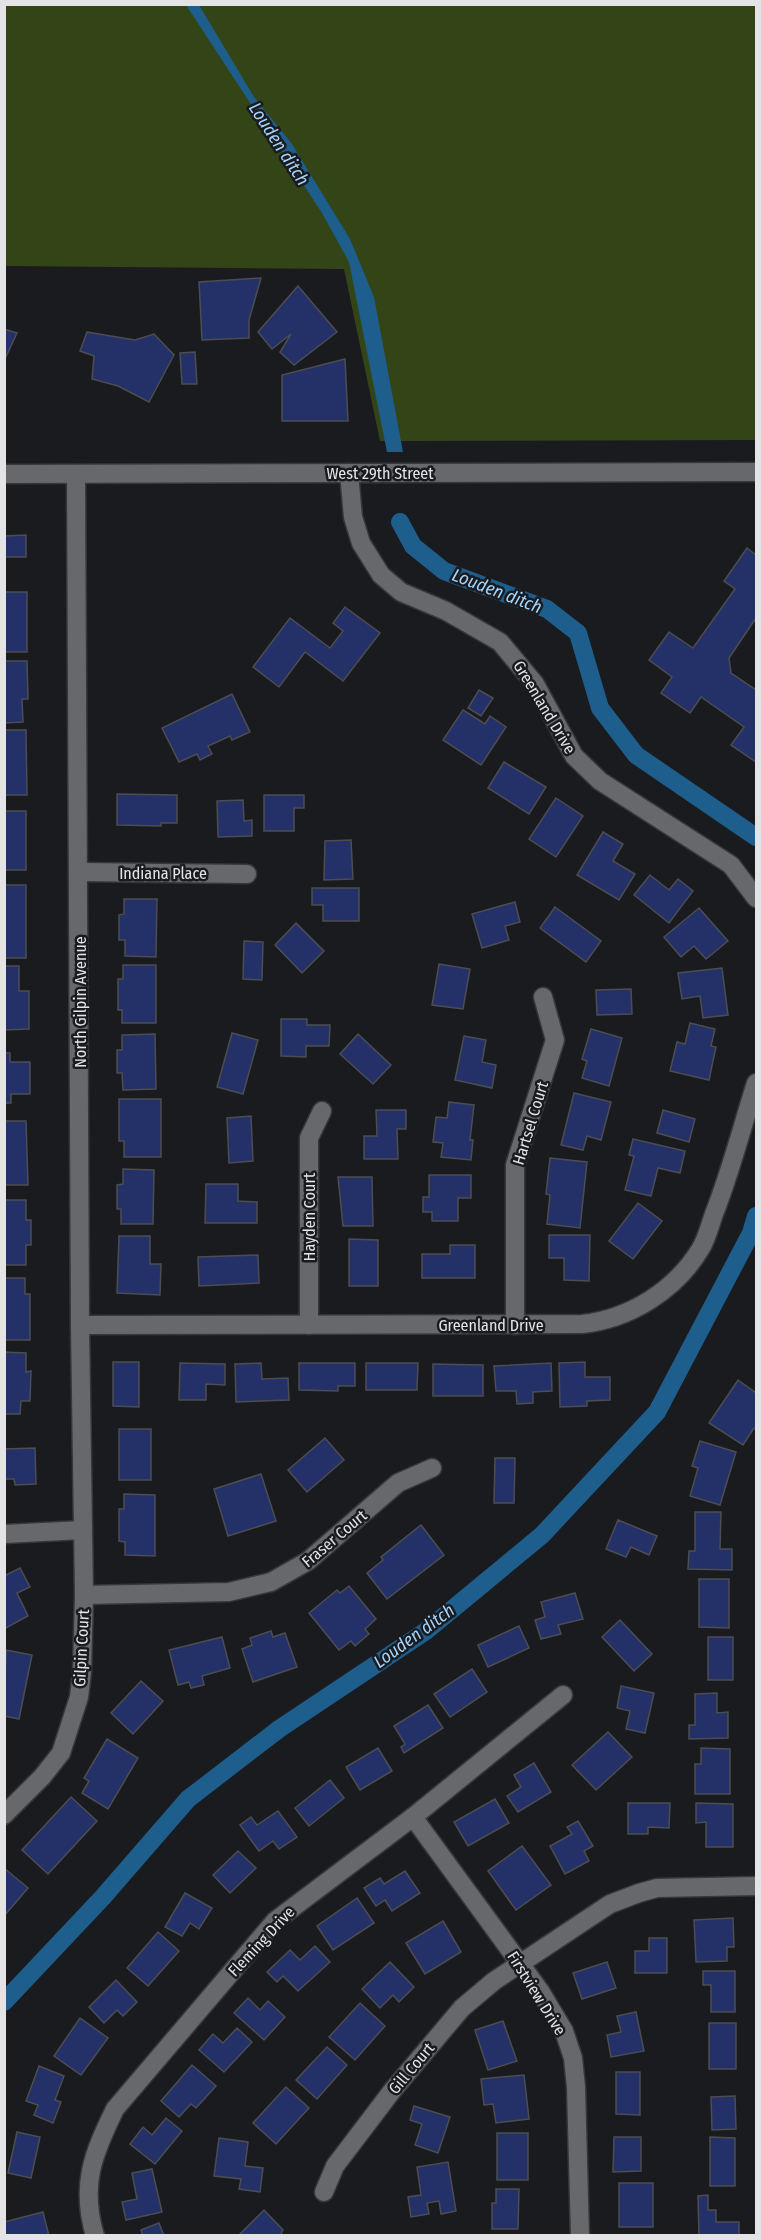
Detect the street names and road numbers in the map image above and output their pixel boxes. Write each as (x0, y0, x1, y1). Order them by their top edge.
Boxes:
street label: West 29th Street (326, 464, 434, 483)
street label: Greenland Drive (509, 657, 580, 757)
street label: Indiana Place (119, 864, 207, 883)
street label: North Gilpin Avenue (71, 936, 90, 1068)
street label: Hartsel Court (509, 1078, 552, 1167)
street label: Hayden Court (300, 1172, 319, 1261)
street label: Greenland Drive (438, 1316, 544, 1335)
street label: Fraser Court (298, 1505, 371, 1571)
street label: Gilpin Court (70, 1608, 93, 1687)
street label: Fleming Drive (224, 1902, 299, 1980)
street label: Firstview Drive (503, 1948, 570, 2039)
street label: Gill Court (385, 2038, 439, 2098)

